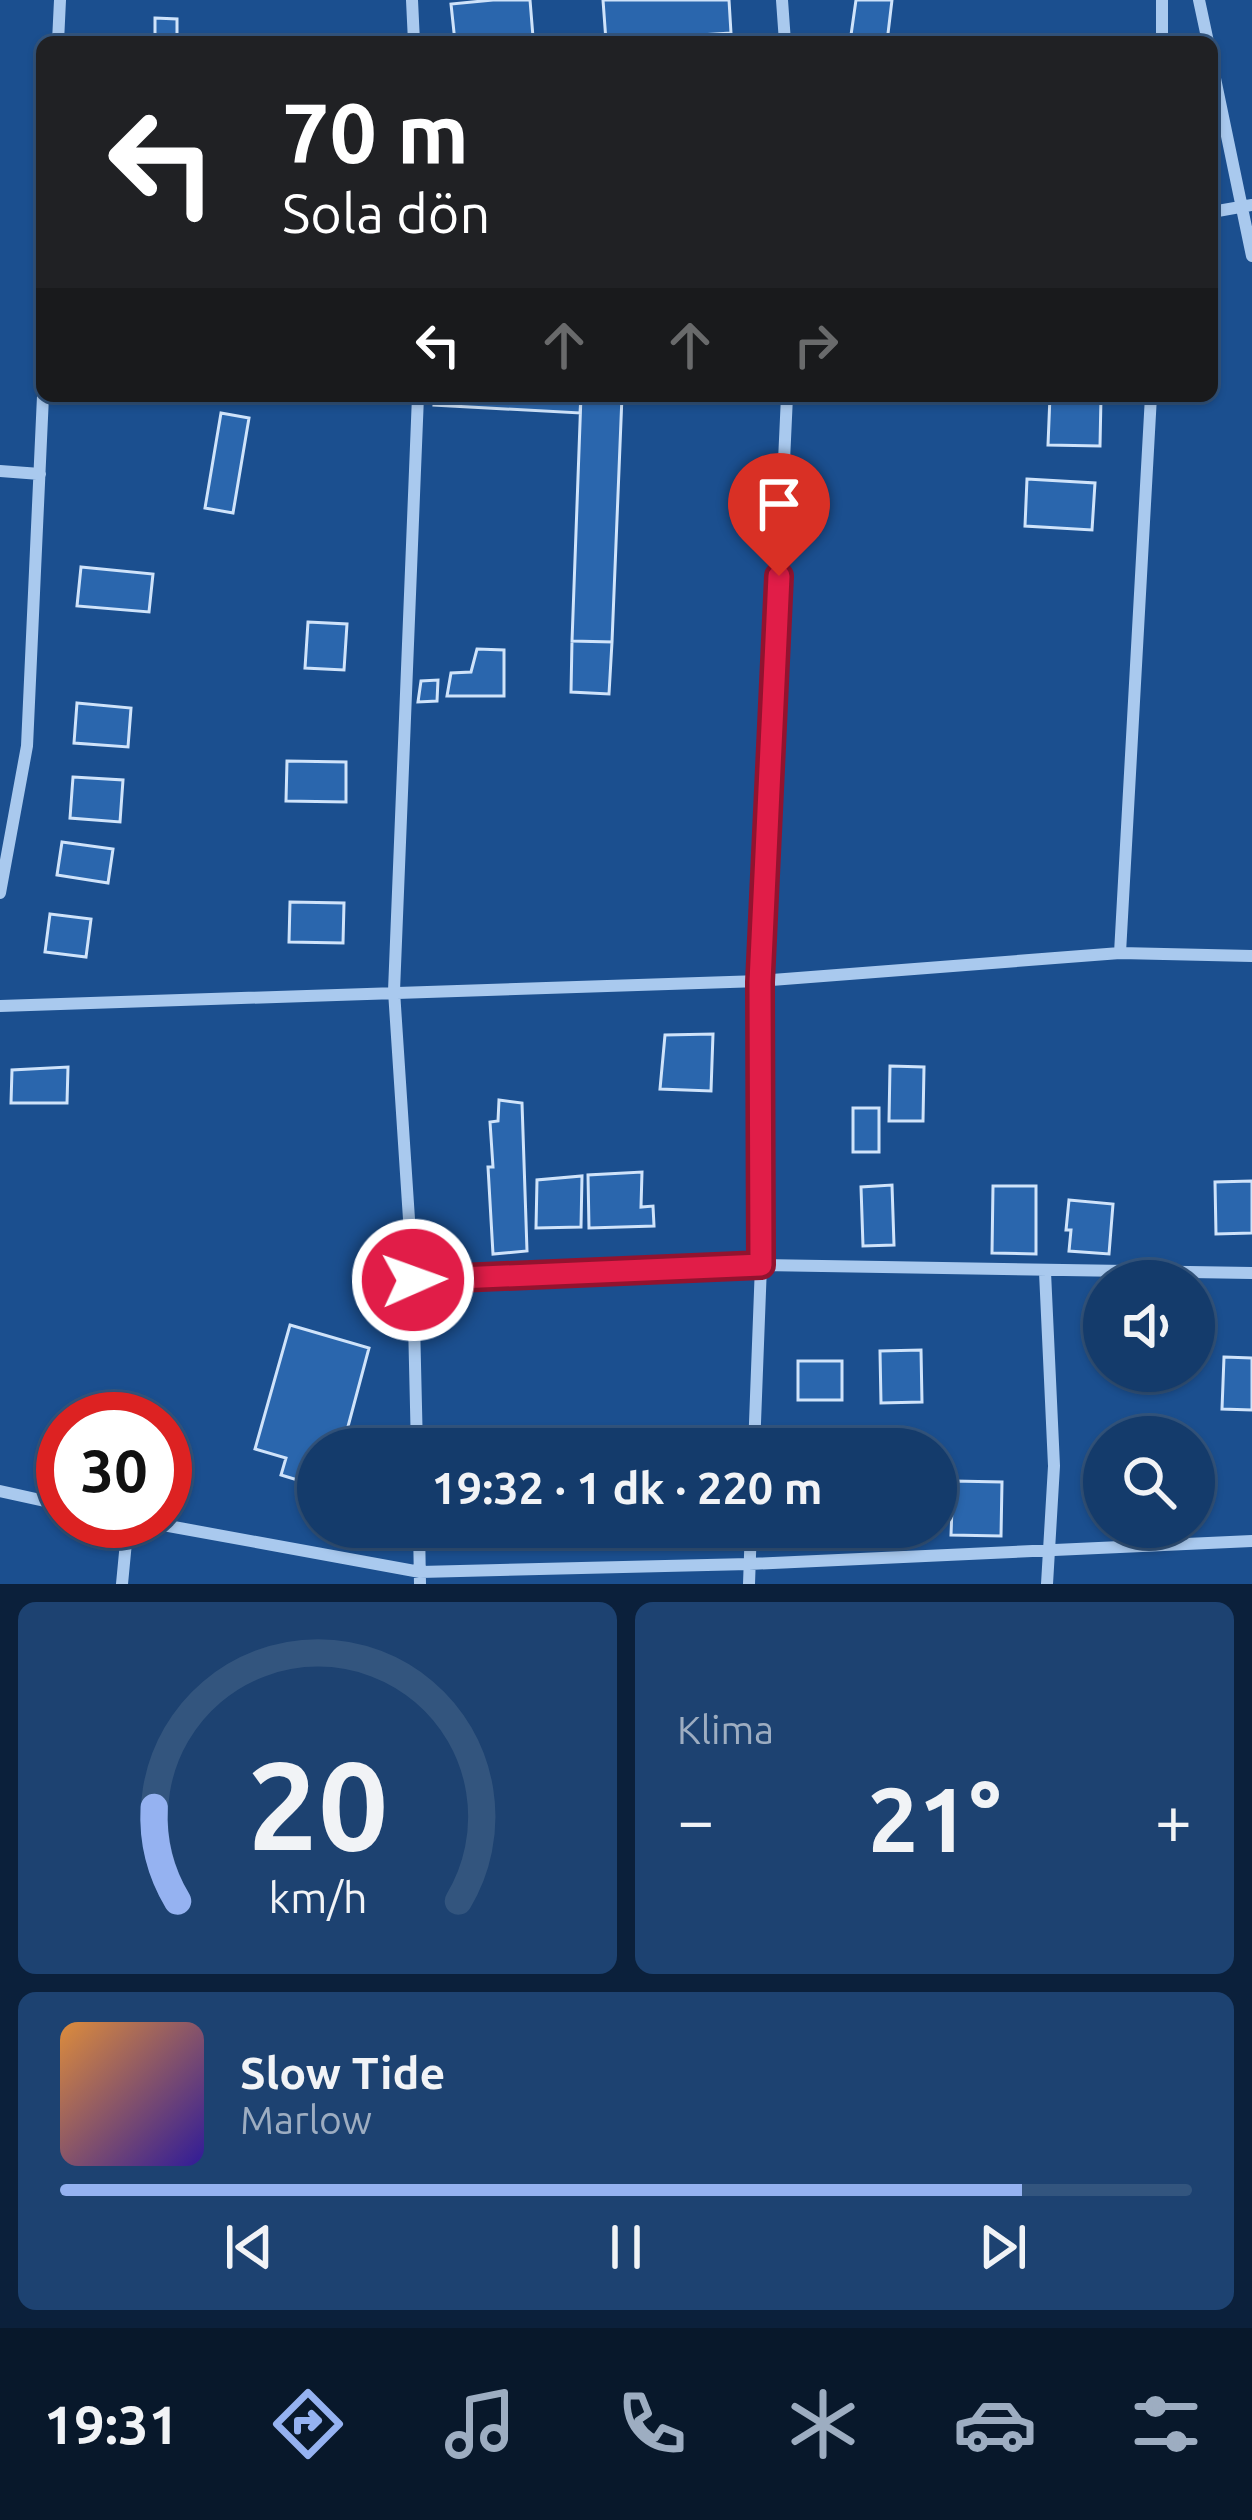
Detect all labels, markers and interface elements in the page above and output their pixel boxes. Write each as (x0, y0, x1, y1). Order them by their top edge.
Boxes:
icon: left (84, 84, 240, 240)
text: 70 m (282, 85, 469, 179)
text: Sola dön (282, 183, 490, 243)
icon: left (405, 312, 471, 378)
icon: ahead (531, 312, 597, 378)
icon: ahead (657, 312, 723, 378)
icon: right (783, 312, 849, 378)
pin (728, 453, 830, 576)
icon: arrive (746, 471, 812, 537)
position arrow (350, 1217, 476, 1343)
map controls (1083, 1260, 1215, 1548)
button: sound (1083, 1260, 1215, 1392)
speed limit sign: 30 (36, 1392, 192, 1548)
button: search (1083, 1416, 1215, 1548)
text: 19:32 · 1 dk · 220 m (431, 1462, 823, 1513)
text: Klima (677, 1708, 774, 1751)
text: 20 (247, 1734, 388, 1874)
text: 21° (868, 1768, 1001, 1869)
text: − (677, 1782, 714, 1856)
text: + (1155, 1782, 1192, 1856)
text: km/h (268, 1873, 367, 1921)
text: Slow Tide (240, 2047, 445, 2098)
text: Marlow (240, 2098, 372, 2141)
icon: previous (216, 2214, 282, 2280)
icon: pause (593, 2214, 659, 2280)
icon: next (970, 2214, 1036, 2280)
icon: directions (266, 2382, 350, 2466)
icon: music (438, 2382, 522, 2466)
icon: phone (610, 2382, 694, 2466)
icon: climate (781, 2382, 865, 2466)
icon: car (953, 2382, 1037, 2466)
icon: filters (1124, 2382, 1208, 2466)
text: 19:31 (44, 2394, 179, 2454)

